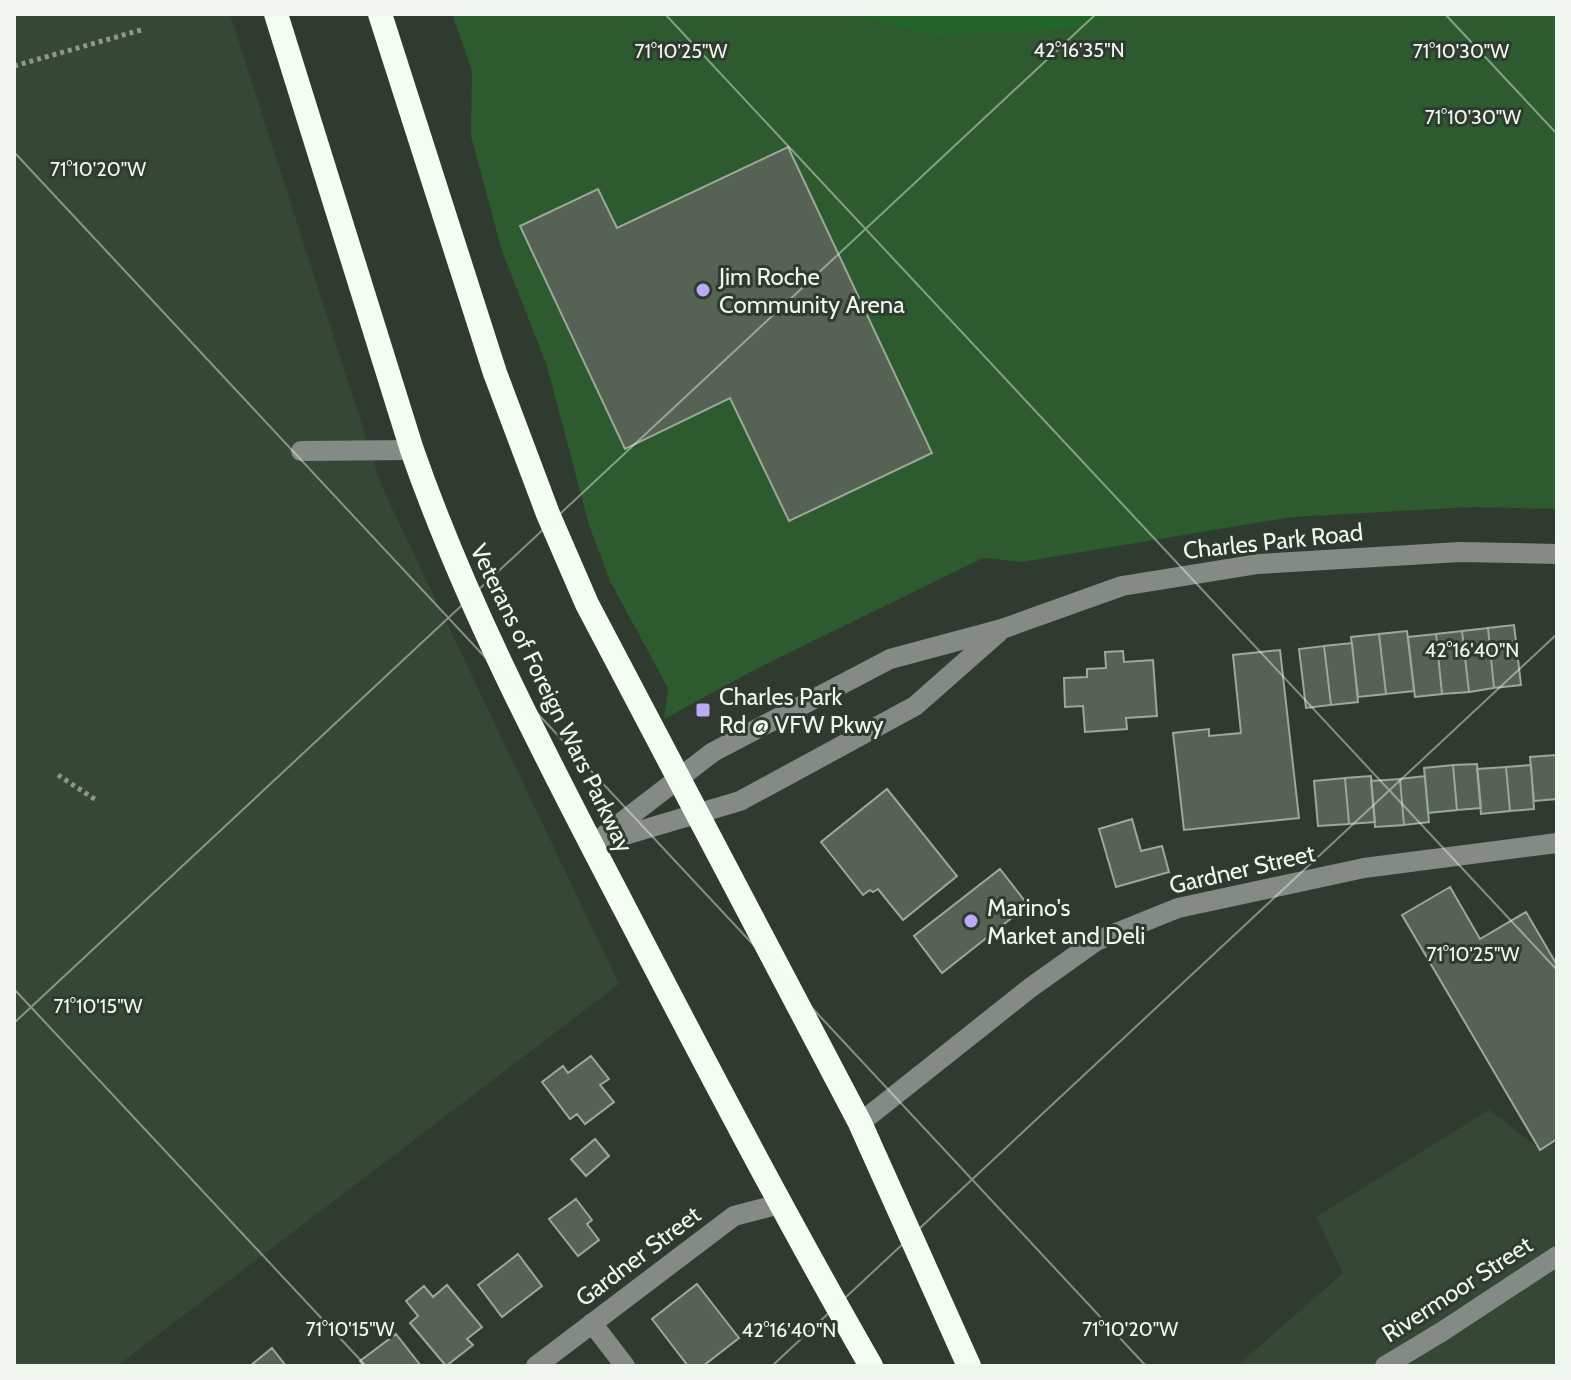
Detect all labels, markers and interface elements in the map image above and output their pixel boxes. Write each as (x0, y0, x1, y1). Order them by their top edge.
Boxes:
text: 42°16'35"N (1033, 38, 1125, 62)
text: 71°10'25"W (635, 39, 728, 63)
text: 71°10'30"W (1413, 39, 1509, 63)
text: 71°10'30"W (1425, 105, 1521, 129)
text: 71°10'20"W (50, 157, 146, 181)
place label: Jim Roche Community Arena (718, 262, 905, 319)
marker: Jim Roche Community Arena (694, 281, 712, 299)
street label: Charles Park Road (1182, 517, 1364, 565)
street label: Veterans of Foreign Wars Parkway (464, 539, 640, 857)
text: 42°16'40"N (1425, 638, 1519, 662)
place label: Charles Park Rd @ VFW Pkwy (719, 682, 884, 739)
marker: Charles Park Rd @ VFW Pkwy (694, 701, 712, 719)
street label: Gardner Street (1166, 838, 1318, 900)
place label: Marino's Market and Deli (987, 893, 1145, 950)
marker: Marino's Market and Deli (962, 912, 980, 930)
text: 71°10'25"W (1427, 942, 1520, 966)
text: 71°10'15"W (53, 994, 143, 1018)
street label: Gardner Street (570, 1200, 706, 1312)
street label: Rivermoor Street (1377, 1230, 1537, 1348)
text: 71°10'15"W (305, 1317, 395, 1341)
text: 71°10'20"W (1082, 1317, 1178, 1341)
text: 42°16'40"N (742, 1318, 836, 1342)

